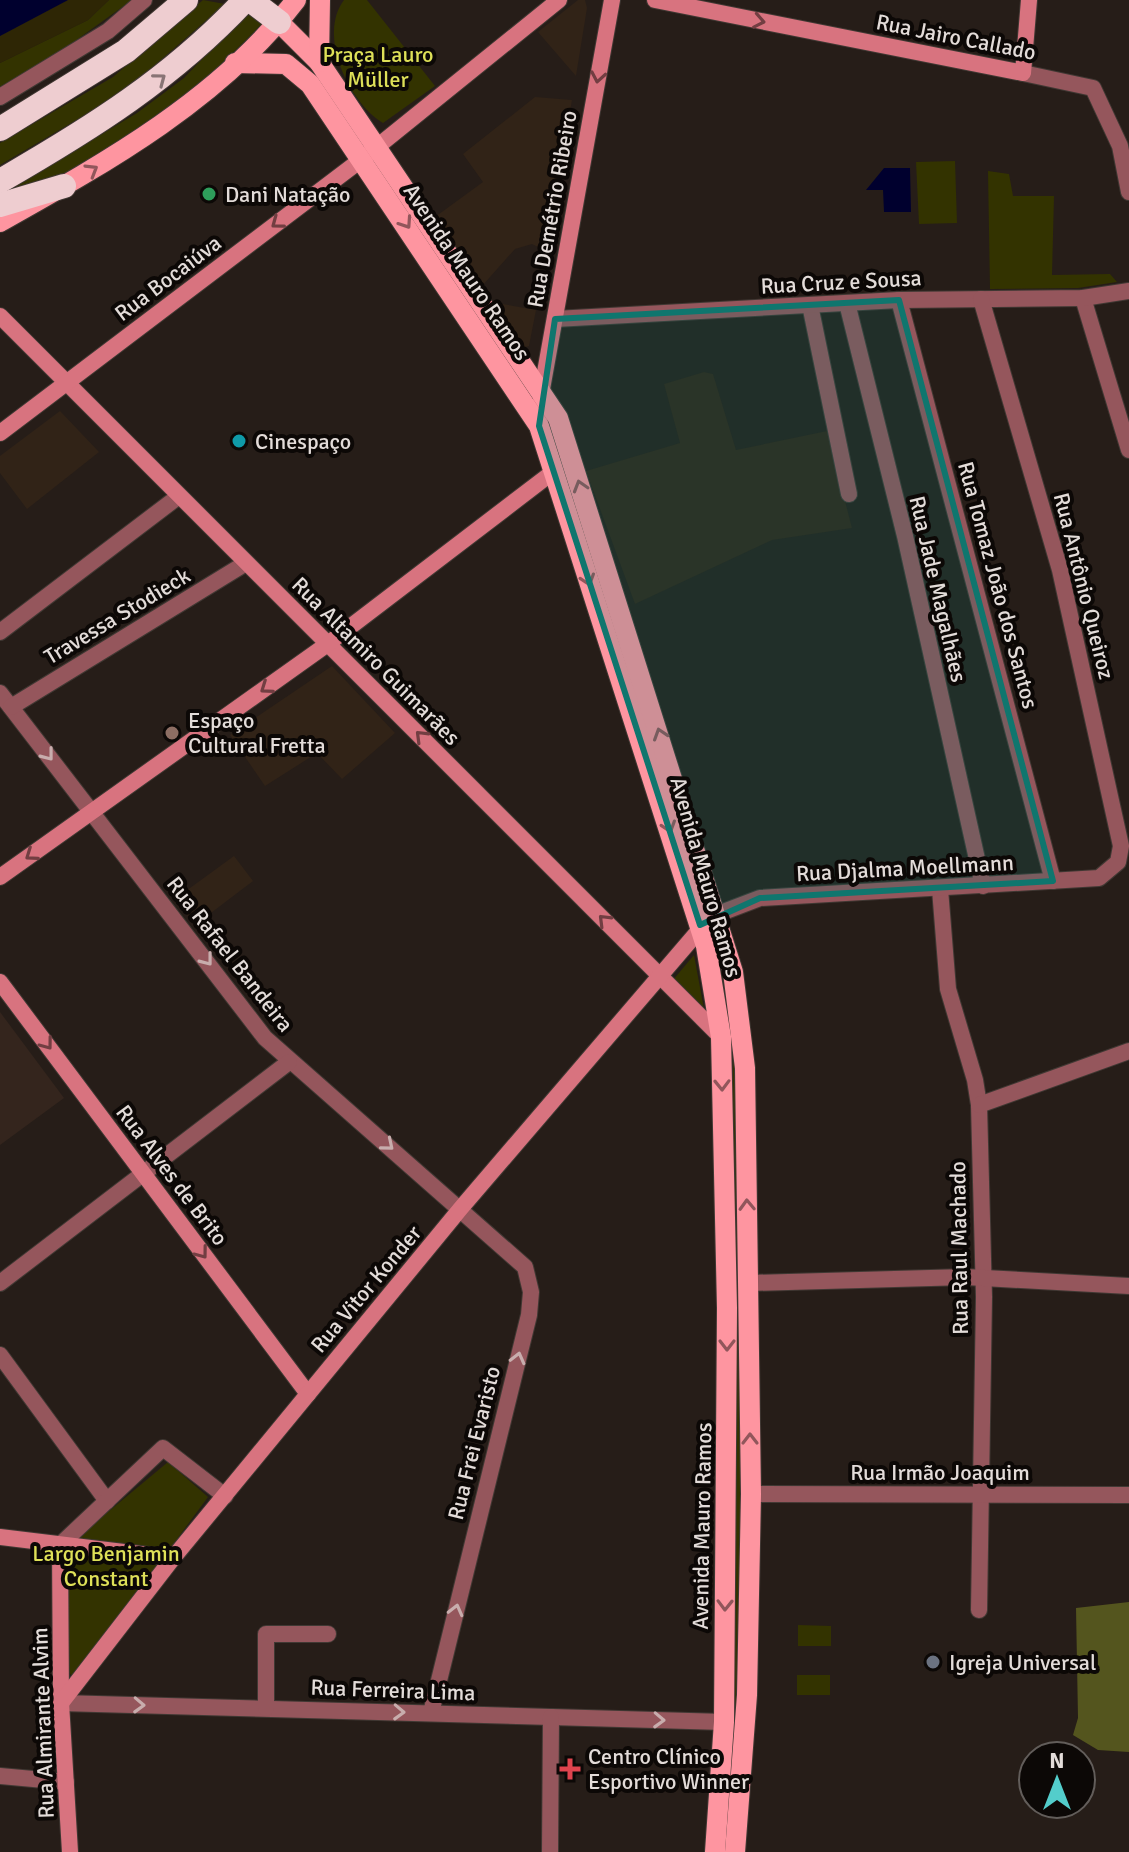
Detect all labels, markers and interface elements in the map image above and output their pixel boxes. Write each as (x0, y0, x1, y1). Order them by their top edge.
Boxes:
street label: Rua Jairo Callado (874, 8, 1038, 66)
one-way arrow (752, 11, 766, 28)
park label: Praça Lauro Müller (322, 41, 434, 93)
one-way arrow (591, 70, 608, 84)
one-way arrow (151, 75, 166, 89)
street label: Rua Demétrio Ribeiro (521, 108, 583, 310)
one-way arrow (83, 164, 98, 180)
street label: Avenida Mauro Ramos (398, 179, 536, 365)
place label: Dani Natação (225, 181, 351, 208)
marker: Dani Natação (200, 185, 218, 203)
one-way arrow (271, 213, 286, 227)
one-way arrow (396, 215, 411, 229)
street label: Rua Bocaiúva (109, 229, 227, 327)
street label: Rua Cruz e Sousa (760, 264, 922, 300)
place label: Cinespaço (255, 428, 351, 455)
marker: Cinespaço (230, 432, 248, 450)
street label: Rua Tomaz João dos Santos (952, 458, 1044, 712)
one-way arrow (573, 480, 589, 494)
street label: Rua Antônio Queiroz (1048, 490, 1120, 682)
street label: Rua Jade Magalhães (903, 493, 973, 685)
street label: Travessa Stodieck (39, 562, 195, 670)
street label: Rua Altamiro Guimarães (286, 571, 466, 751)
one-way arrow (579, 573, 595, 587)
one-way arrow (260, 678, 274, 693)
place label: Espaço Cultural Fretta (188, 707, 326, 759)
marker: Espaço Cultural Fretta (163, 724, 181, 742)
one-way arrow (653, 727, 669, 741)
one-way arrow (416, 731, 430, 745)
one-way arrow (38, 746, 52, 761)
street label: Avenida Mauro Ramos (664, 774, 748, 980)
one-way arrow (659, 820, 675, 834)
one-way arrow (25, 845, 39, 860)
street label: Rua Djalma Moellmann (796, 849, 1014, 887)
street label: Rua Rafael Bandeira (161, 871, 299, 1037)
one-way arrow (599, 915, 613, 929)
one-way arrow (197, 952, 211, 966)
one-way arrow (37, 1036, 51, 1050)
one-way arrow (713, 1079, 731, 1092)
street label: Rua Alves de Brito (110, 1099, 234, 1251)
one-way arrow (378, 1135, 393, 1150)
street label: Rua Raul Machado (944, 1161, 974, 1335)
one-way arrow (738, 1198, 756, 1211)
street label: Rua Vitor Konder (305, 1220, 427, 1358)
one-way arrow (193, 1244, 207, 1258)
one-way arrow (718, 1339, 736, 1352)
one-way arrow (508, 1351, 525, 1365)
street label: Rua Frei Evaristo (442, 1363, 506, 1523)
street label: Avenida Mauro Ramos (687, 1422, 717, 1630)
one-way arrow (742, 1432, 759, 1445)
street label: Rua Irmão Joaquim (850, 1459, 1030, 1486)
park label: Largo Benjamin Constant (32, 1540, 180, 1592)
one-way arrow (716, 1599, 734, 1612)
one-way arrow (447, 1604, 464, 1618)
street label: Rua Almirante Alvim (26, 1627, 60, 1819)
place label: Igreja Universal (949, 1649, 1096, 1676)
marker: Igreja Universal (924, 1653, 942, 1671)
street label: Rua Ferreira Lima (310, 1674, 476, 1706)
one-way arrow (133, 1696, 146, 1714)
one-way arrow (393, 1704, 406, 1721)
one-way arrow (653, 1711, 666, 1728)
north arrow (1017, 1740, 1097, 1820)
place label: Centro Clínico Esportivo Winner (588, 1743, 749, 1795)
text: N (1049, 1747, 1065, 1774)
marker: Centro Clínico Esportivo Winner (559, 1758, 581, 1780)

